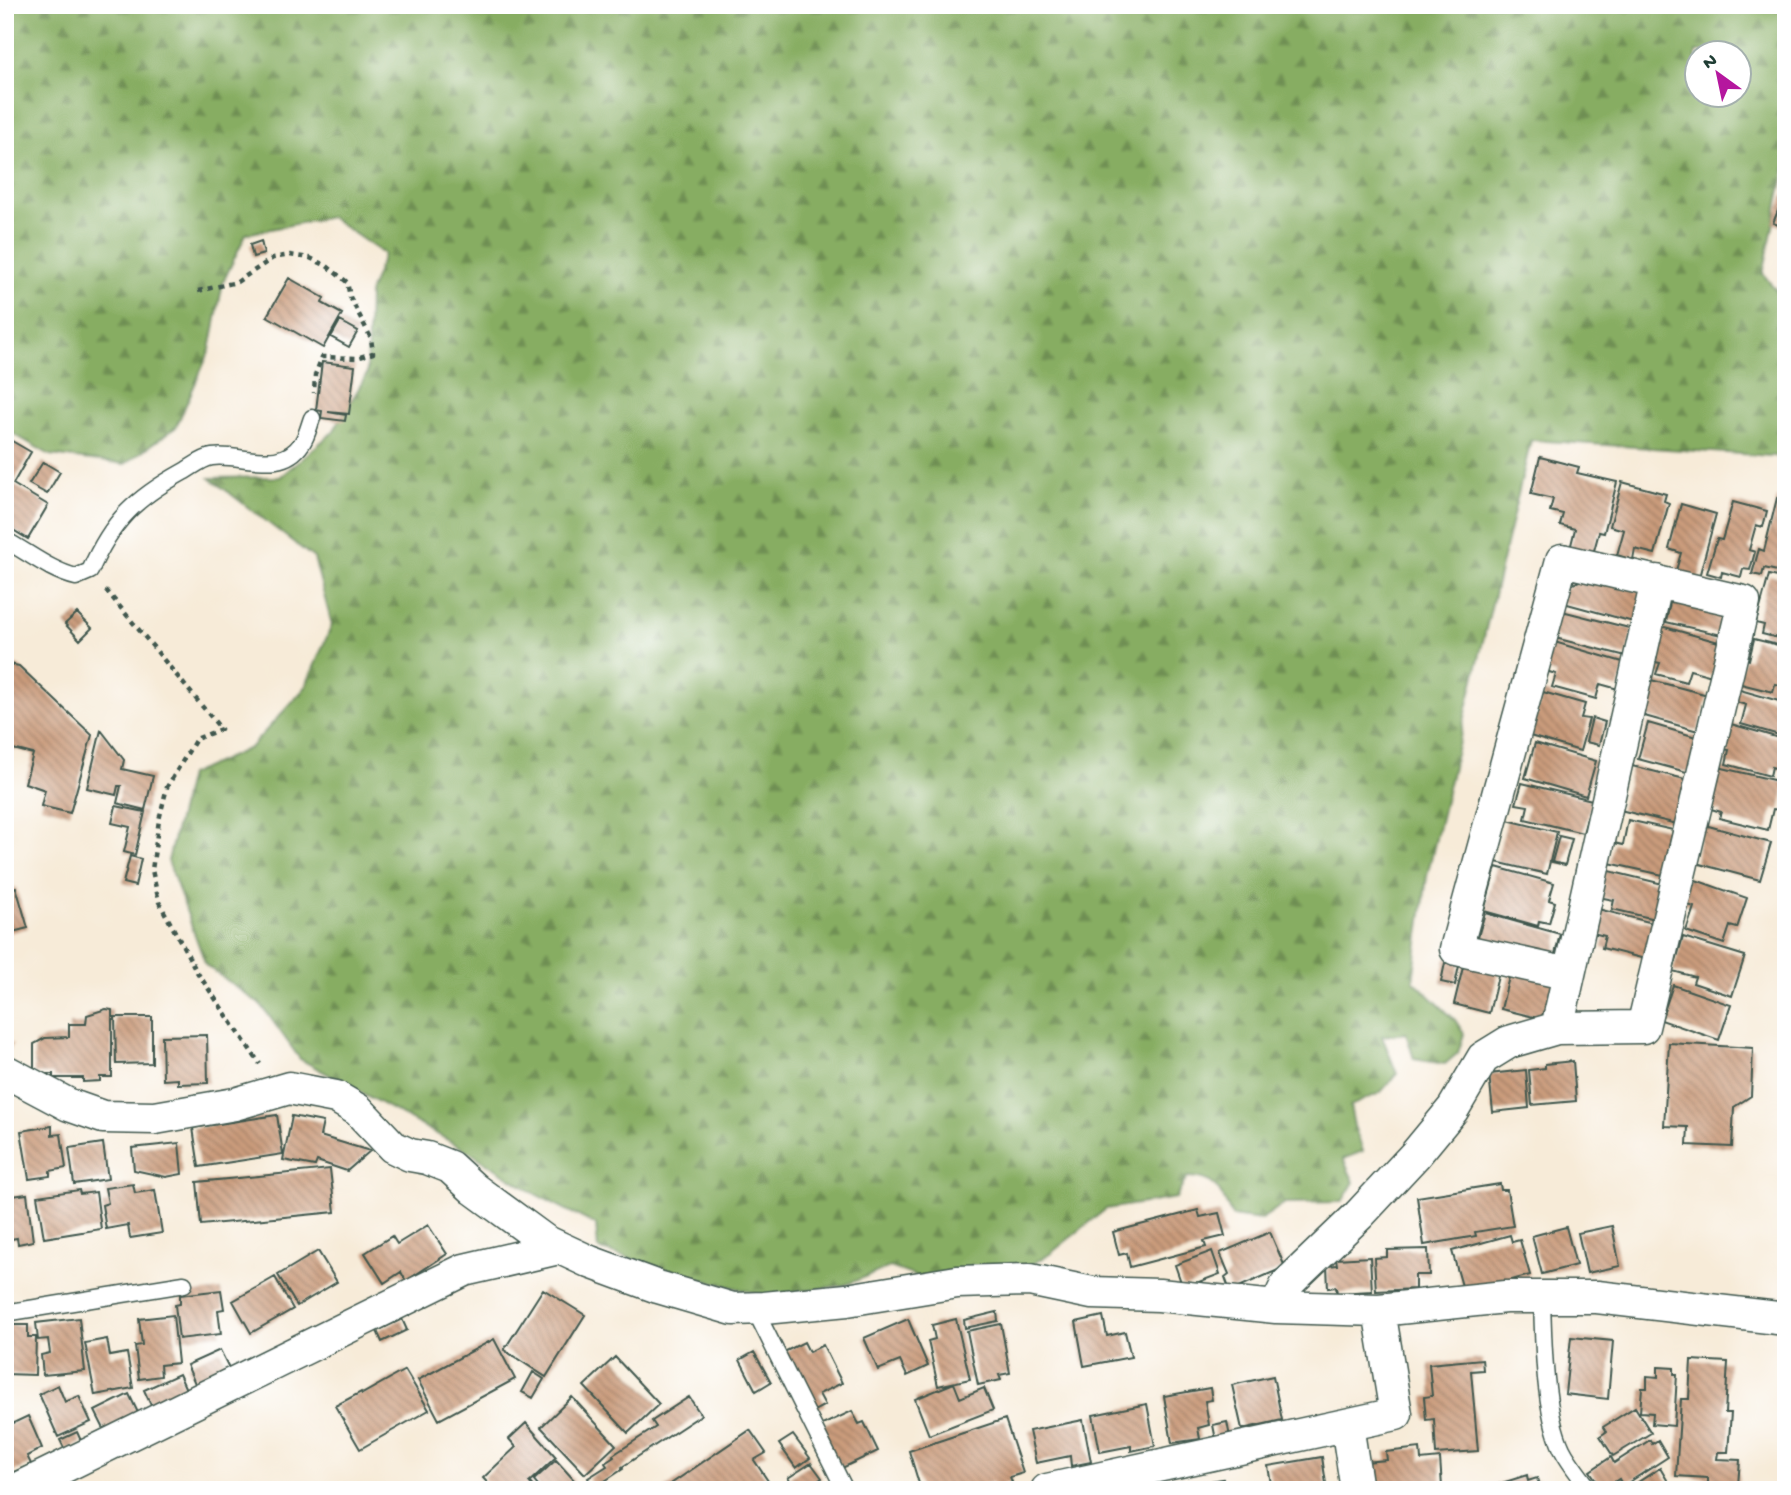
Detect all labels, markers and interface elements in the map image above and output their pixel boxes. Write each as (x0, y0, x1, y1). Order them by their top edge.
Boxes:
north arrow (1682, 38, 1752, 108)
text: N (1699, 50, 1722, 76)

